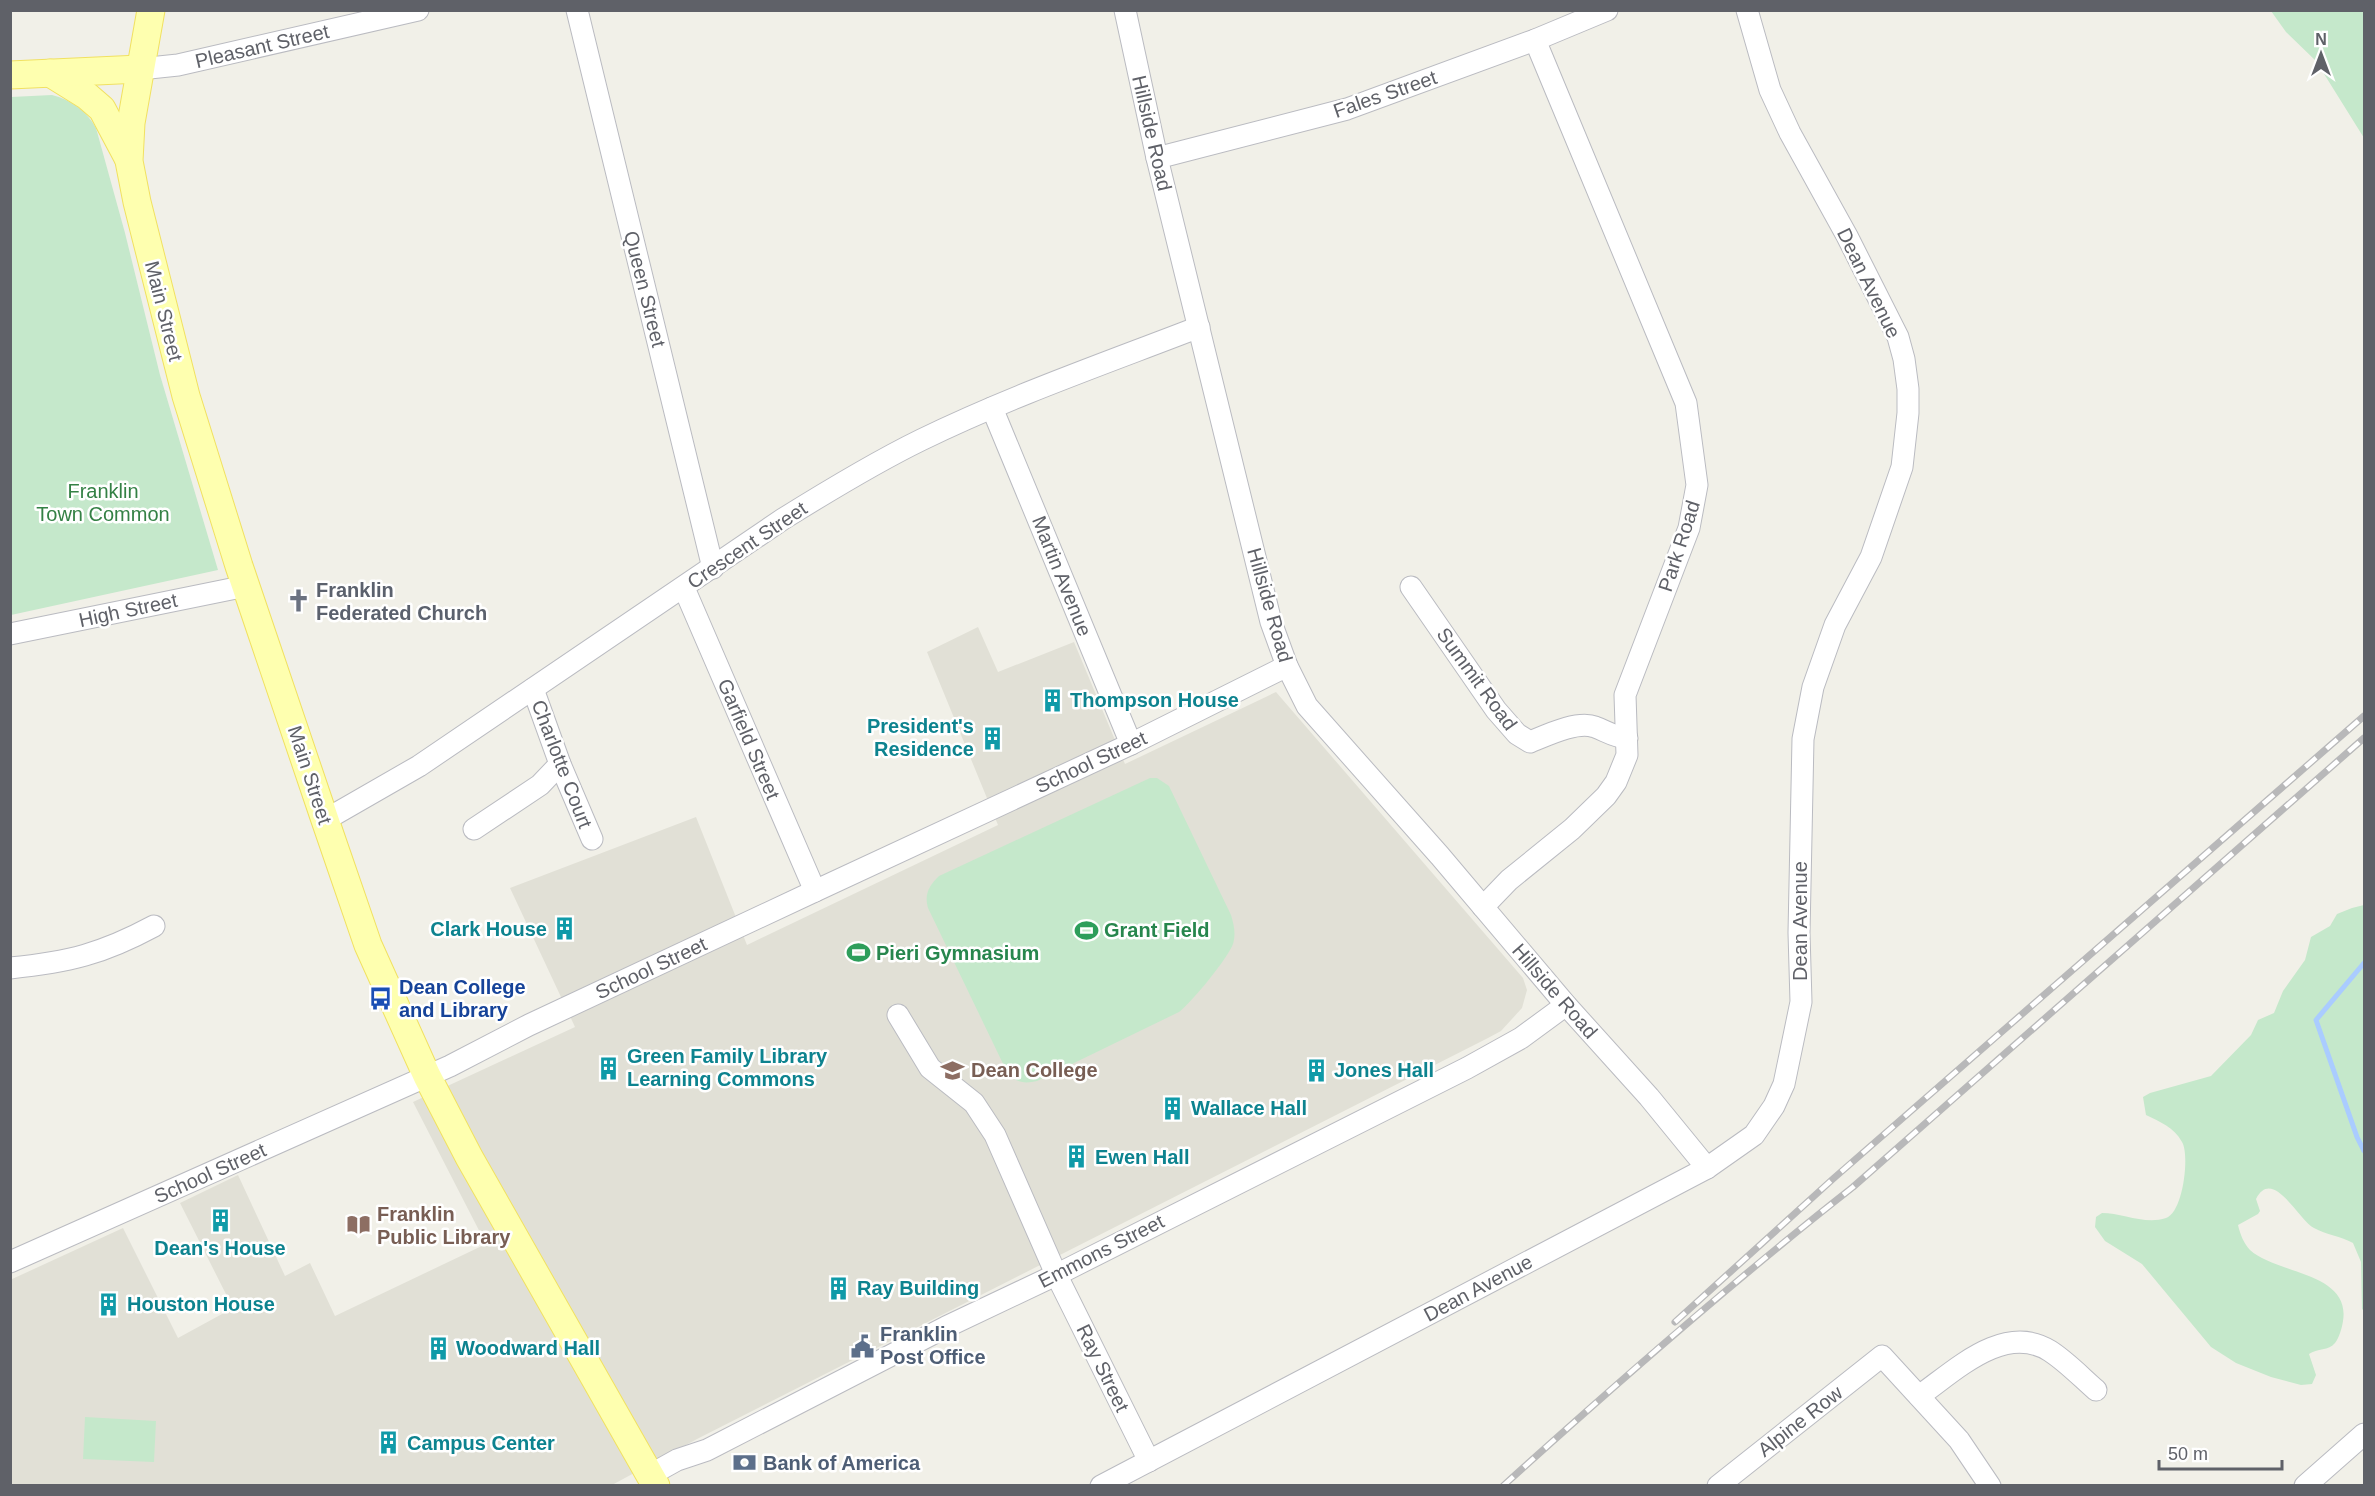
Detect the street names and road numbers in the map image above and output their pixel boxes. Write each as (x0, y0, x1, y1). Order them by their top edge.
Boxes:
street label: Pleasant Street (193, 20, 332, 72)
street label: Fales Street (1330, 66, 1440, 122)
street label: Hillside Road (1128, 73, 1176, 193)
street label: Dean Avenue (1833, 224, 1905, 342)
street label: Queen Street (620, 229, 670, 350)
street label: Main Street (141, 259, 187, 364)
street label: Crescent Street (683, 497, 811, 593)
street label: Park Road (1654, 498, 1704, 594)
street label: Martin Avenue (1028, 513, 1096, 639)
street label: Hillside Road (1243, 545, 1297, 665)
street label: High Street (77, 589, 180, 631)
street label: Summit Road (1432, 624, 1522, 734)
street label: Garfield Street (714, 675, 784, 803)
street label: Charlotte Court (527, 697, 597, 832)
street label: Main Street (284, 723, 336, 827)
street label: School Street (1032, 726, 1150, 797)
street label: Dean Avenue (1789, 861, 1811, 981)
street label: School Street (592, 932, 710, 1003)
street label: Hillside Road (1508, 939, 1602, 1043)
street label: School Street (151, 1138, 270, 1207)
street label: Emmons Street (1035, 1210, 1168, 1292)
street label: Dean Avenue (1420, 1250, 1536, 1326)
street label: Ray Street (1072, 1321, 1134, 1416)
street label: Alpine Row (1753, 1381, 1847, 1461)

